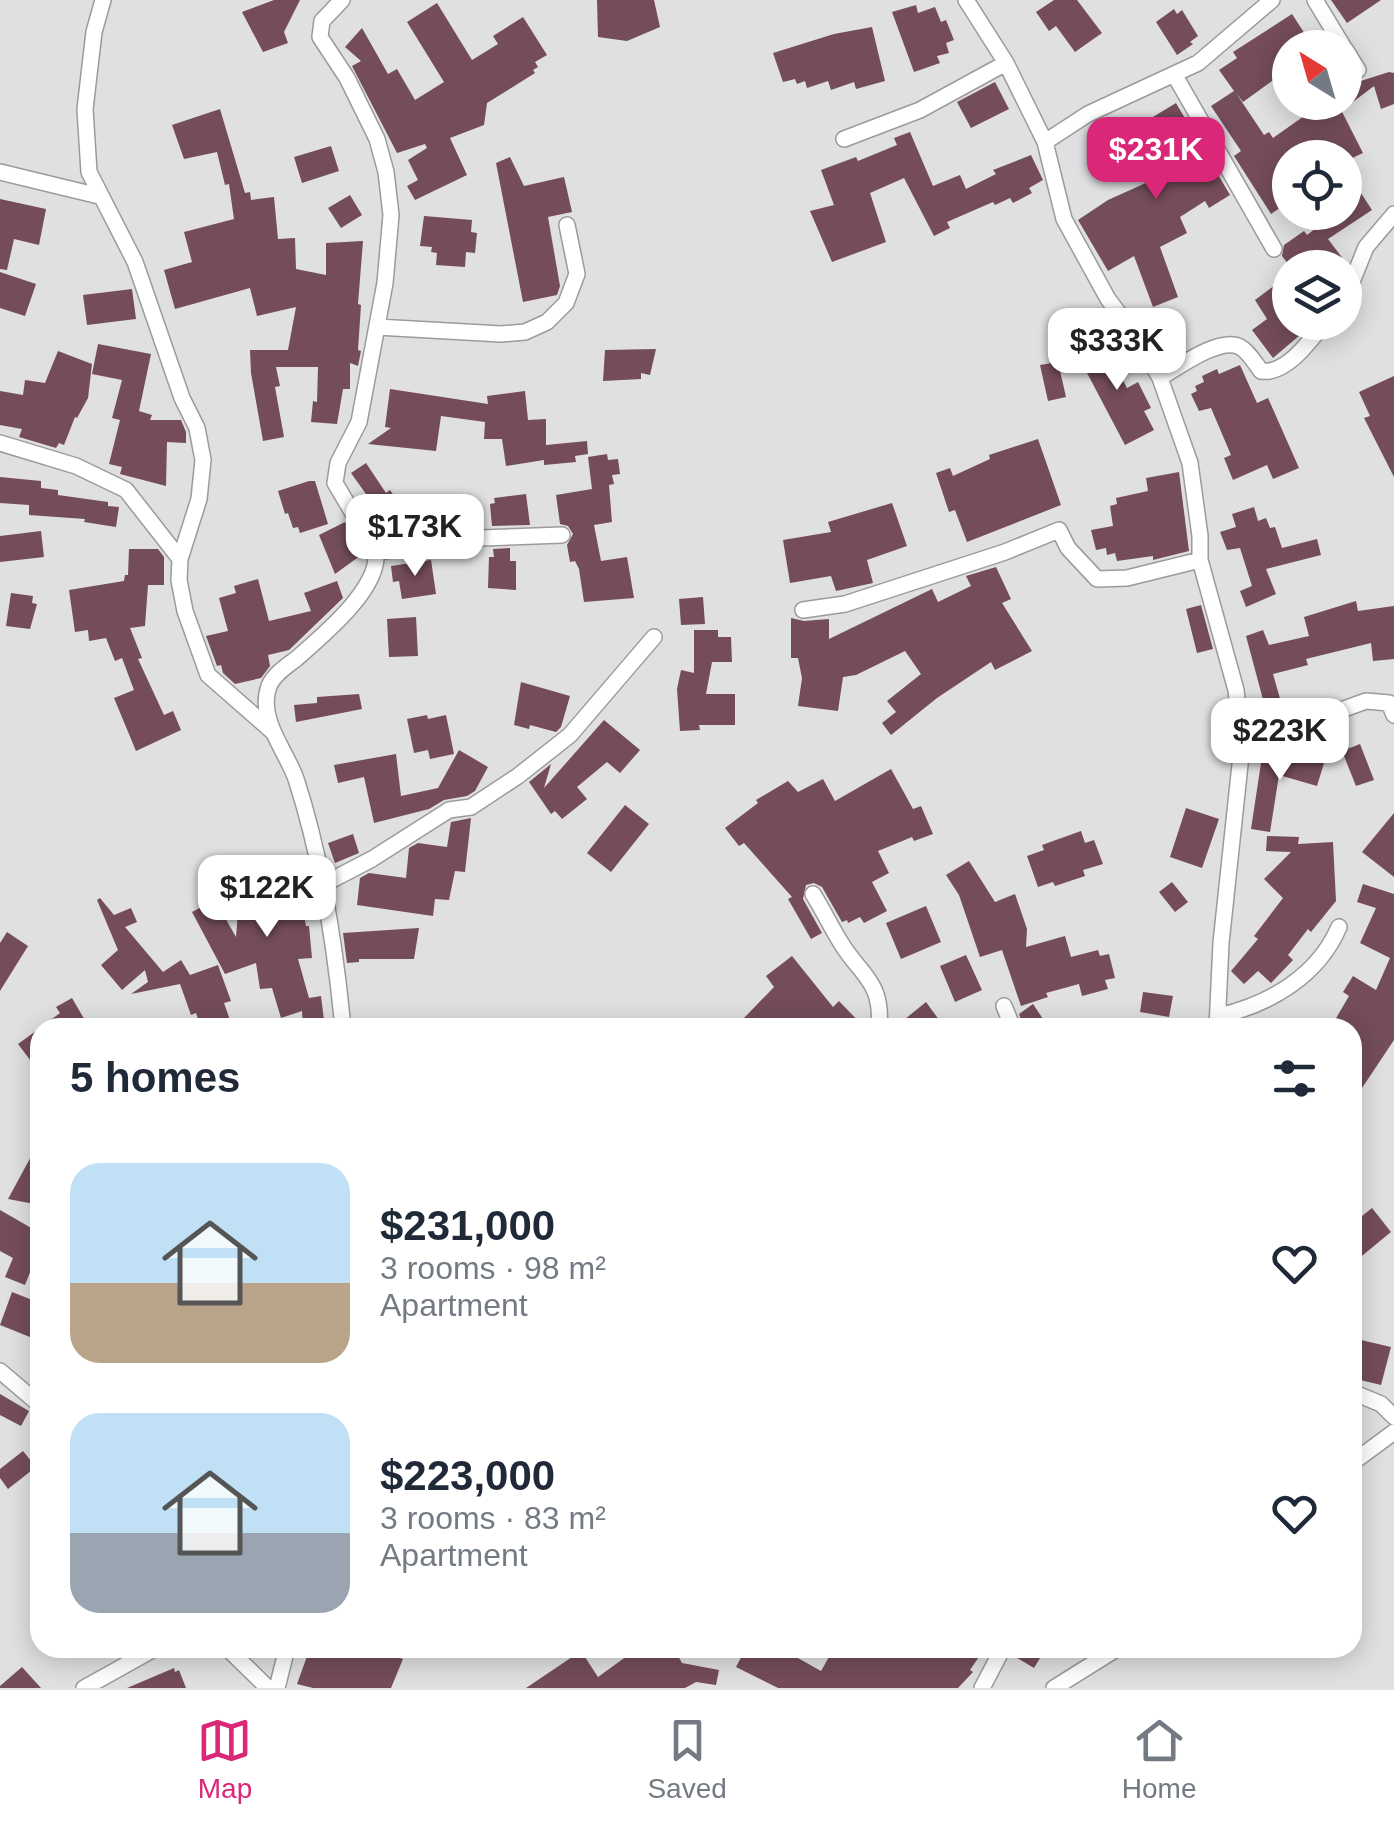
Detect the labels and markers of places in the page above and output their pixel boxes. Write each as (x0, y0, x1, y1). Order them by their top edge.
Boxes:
pin: $231K (1086, 117, 1226, 202)
pin: $333K (1047, 308, 1187, 393)
pin: $173K (345, 494, 485, 579)
pin: $223K (1210, 698, 1350, 783)
pin: $122K (197, 855, 337, 940)

